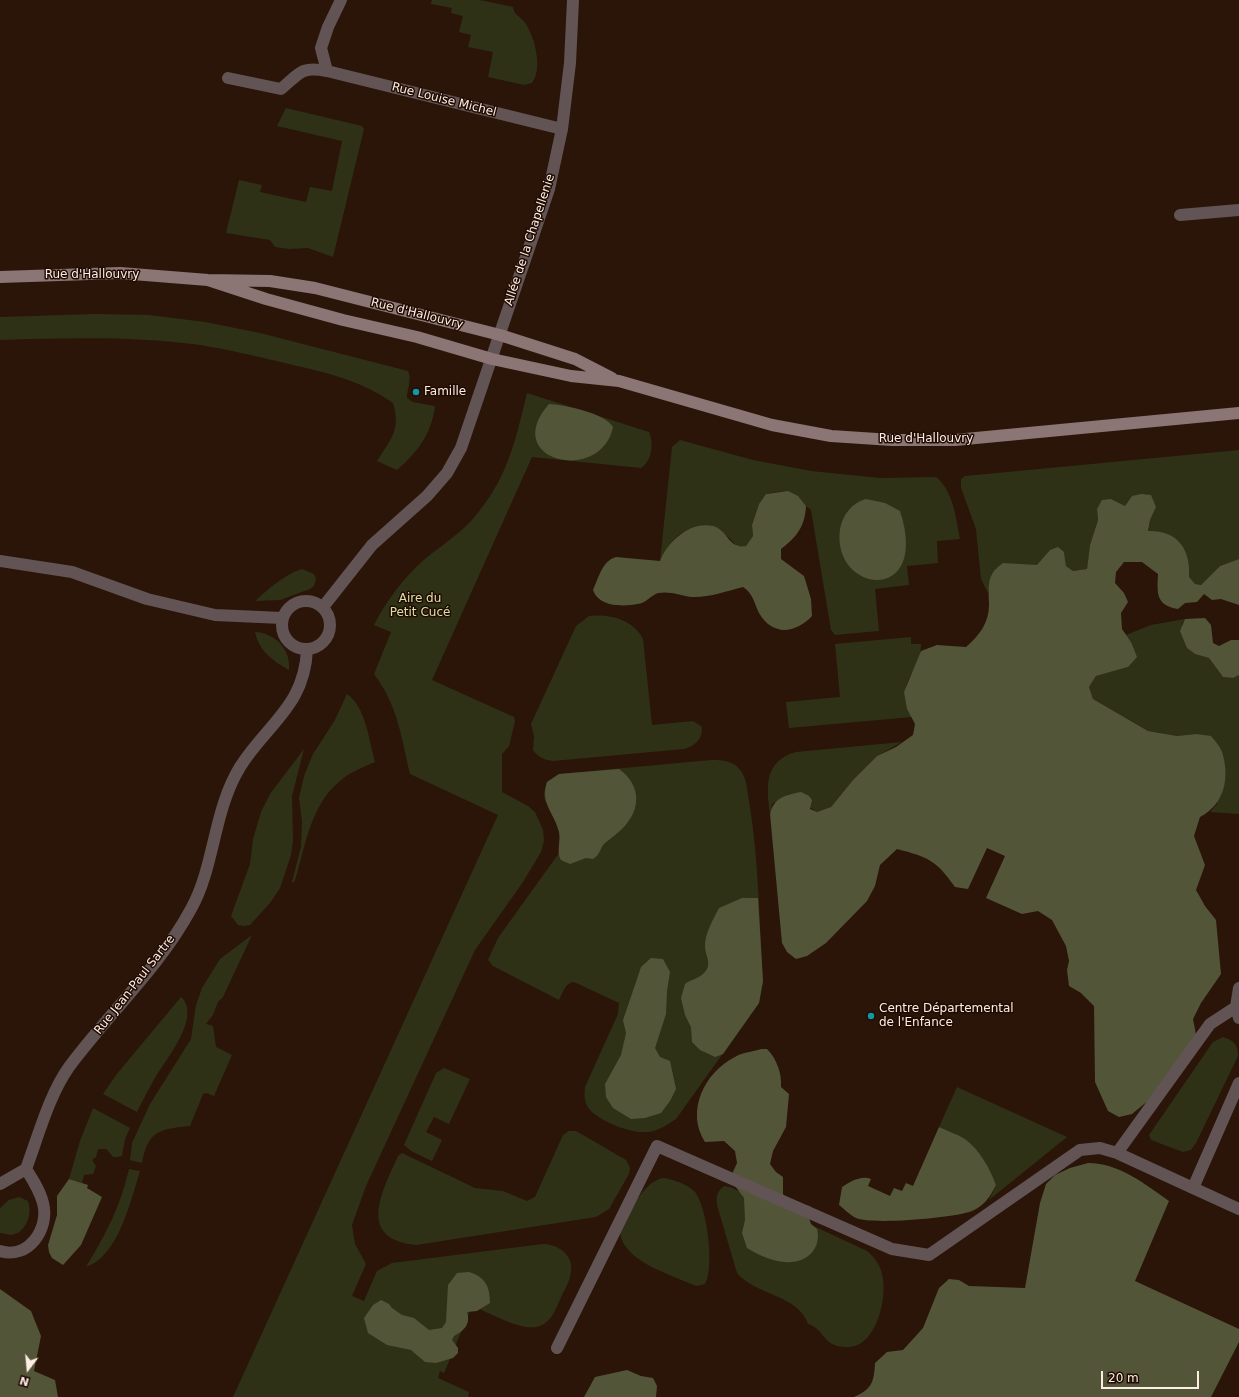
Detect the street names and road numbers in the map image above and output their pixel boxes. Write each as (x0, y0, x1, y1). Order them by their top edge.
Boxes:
street label: Rue Louise Michel (390, 80, 498, 120)
street label: Allée de la Chapellenie (502, 172, 558, 308)
street label: Rue d'Hallouvry (45, 268, 139, 282)
street label: Rue d'Hallouvry (369, 296, 465, 332)
street label: Rue d'Hallouvry (879, 432, 973, 446)
street label: Rue Jean-Paul Sartre (92, 932, 178, 1038)

